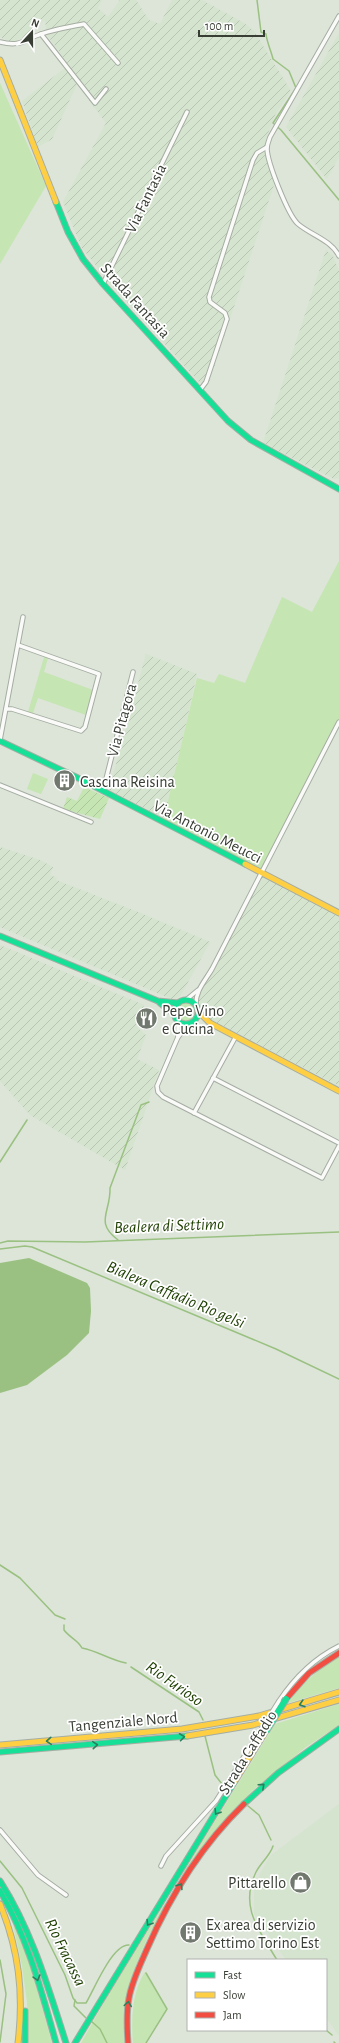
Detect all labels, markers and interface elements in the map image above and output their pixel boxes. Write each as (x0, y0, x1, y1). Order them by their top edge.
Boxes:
north arrow (12, 12, 52, 52)
scale bar (199, 12, 264, 38)
text: N (30, 17, 41, 30)
text: 100 m (205, 20, 233, 32)
street label: Via Fantasia (122, 161, 169, 235)
street label: Strada Fantasia (98, 260, 173, 341)
street label: Via Pitagora (104, 682, 139, 759)
building icon: Cascina Reisina (51, 768, 77, 794)
place label: Cascina Reisina (80, 774, 175, 790)
street label: Via Antonio Meucci (151, 798, 264, 866)
place label: Pepe Vino e Cucina (162, 1003, 224, 1037)
restaurant icon: Pepe Vino e Cucina (133, 1006, 159, 1032)
water label: Bealera di Settimo (114, 1215, 224, 1236)
water label: Bialera Caffadio Rio gelsi (104, 1258, 248, 1331)
water label: Rio Furioso (143, 1658, 206, 1709)
one-way arrow (299, 1699, 306, 1708)
street label: Strada Caffadio (216, 1708, 280, 1797)
street label: Tangenziale Nord (68, 1709, 178, 1735)
one-way arrow (179, 1733, 185, 1742)
one-way arrow (46, 1736, 52, 1745)
one-way arrow (92, 1740, 98, 1749)
one-way arrow (258, 1783, 265, 1790)
one-way arrow (215, 1808, 222, 1815)
shop icon: Pittarello (288, 1869, 314, 1895)
place label: Pittarello (228, 1875, 286, 1891)
one-way arrow (175, 1883, 183, 1890)
water label: Rio Fracassa (42, 1916, 89, 1989)
place label: Ex area di servizio Settimo Torino Est (206, 1917, 319, 1951)
one-way arrow (147, 1919, 154, 1926)
building icon: Ex area di servizio Settimo Torino Est (178, 1920, 204, 1946)
legend (187, 1959, 327, 2031)
text: Fast (223, 1969, 242, 1981)
one-way arrow (32, 1974, 41, 1981)
text: Slow (223, 1989, 245, 2001)
one-way arrow (123, 2001, 132, 2007)
text: Jam (223, 2009, 242, 2021)

